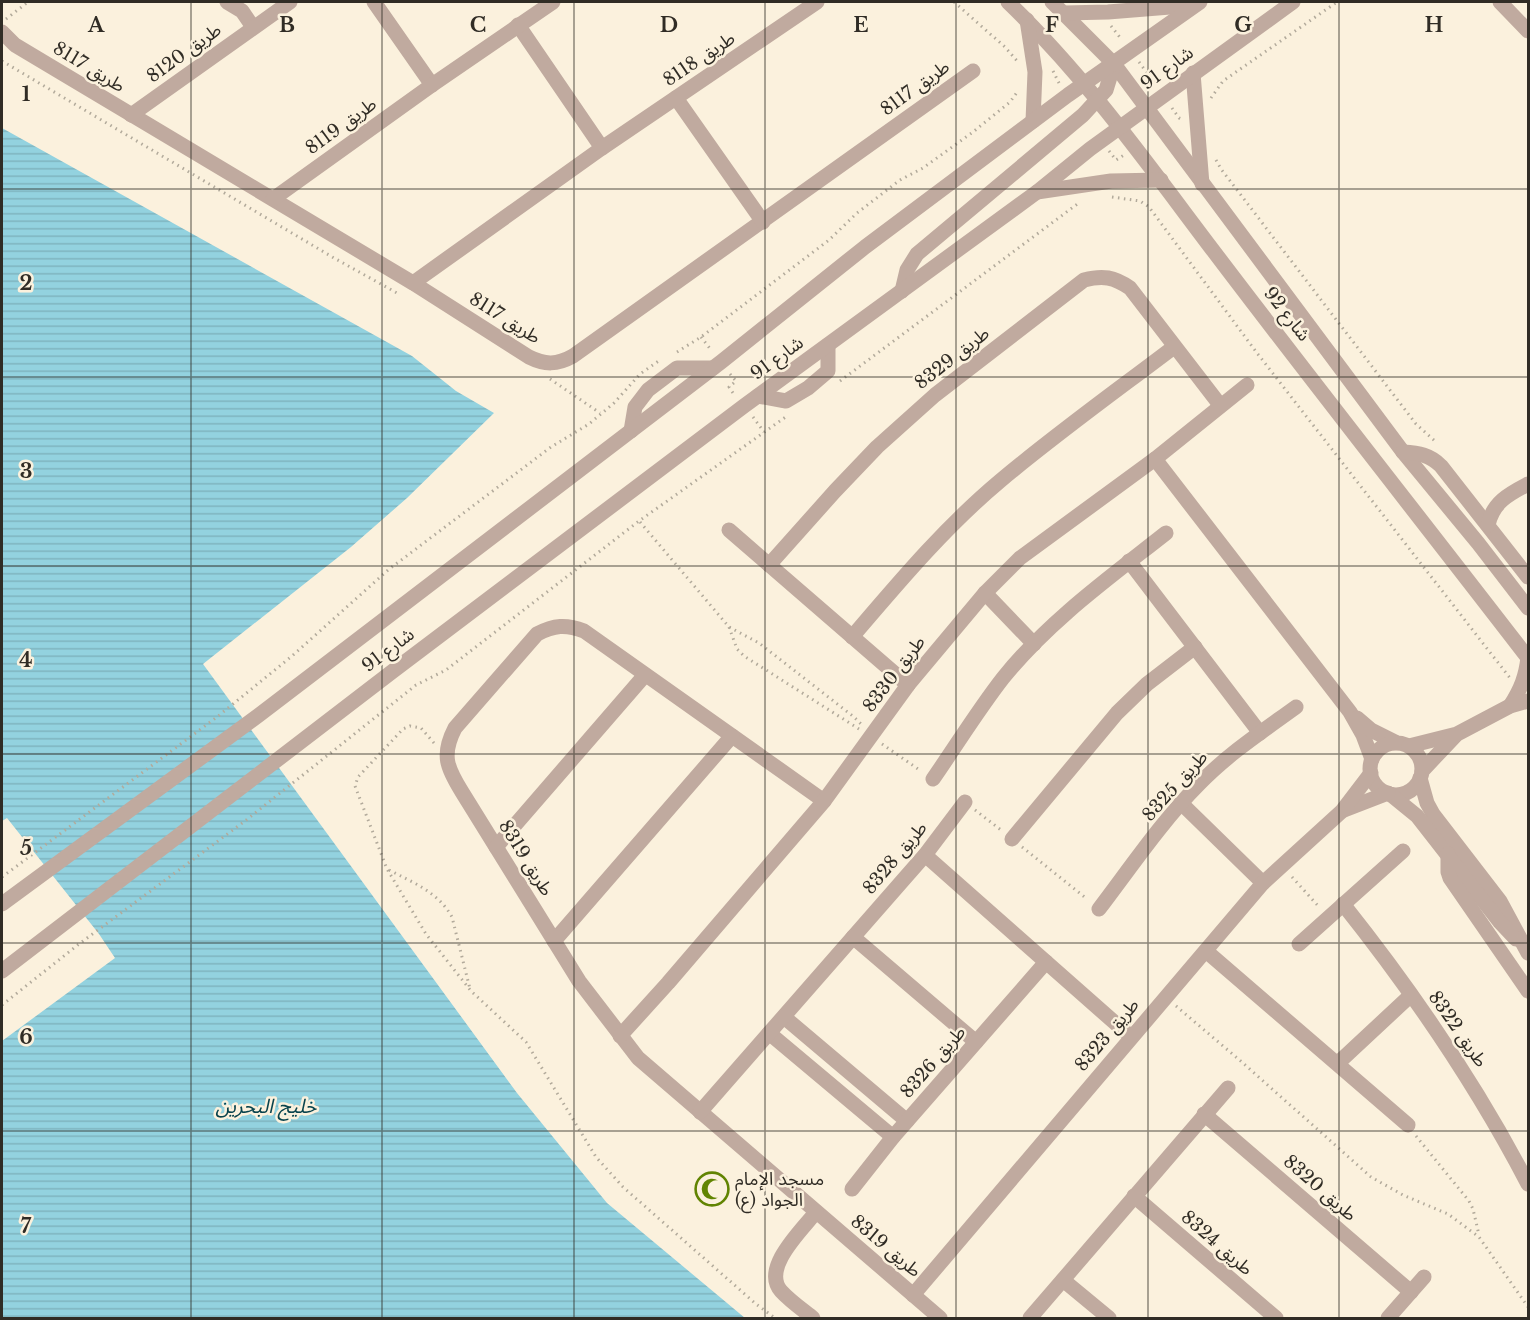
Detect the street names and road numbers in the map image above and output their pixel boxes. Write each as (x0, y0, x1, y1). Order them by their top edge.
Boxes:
street label: طريق 8120 (142, 19, 226, 87)
street label: طريق 8118 (659, 27, 739, 91)
street label: طريق 8117 (49, 37, 129, 97)
street label: شارع 91 (1136, 42, 1199, 97)
street label: طريق 8117 (876, 56, 954, 120)
street label: طريق 8119 (301, 93, 381, 159)
street label: شارع 92 (1257, 282, 1315, 347)
street label: طريق 8117 (465, 288, 545, 348)
street label: طريق 8329 (910, 322, 994, 394)
street label: شارع 91 (746, 332, 809, 387)
street label: شارع 91 (357, 623, 420, 679)
street label: طريق 8330 (858, 632, 930, 716)
street label: طريق 8325 (1138, 746, 1212, 826)
street label: طريق 8319 (494, 816, 558, 900)
street label: طريق 8328 (858, 817, 932, 899)
street label: طريق 8322 (1424, 987, 1492, 1071)
street label: طريق 8323 (1070, 994, 1144, 1076)
street label: طريق 8326 (896, 1021, 970, 1103)
street label: طريق 8320 (1279, 1150, 1361, 1226)
street label: طريق 8324 (1177, 1206, 1257, 1280)
street label: طريق 8319 (846, 1210, 926, 1282)

